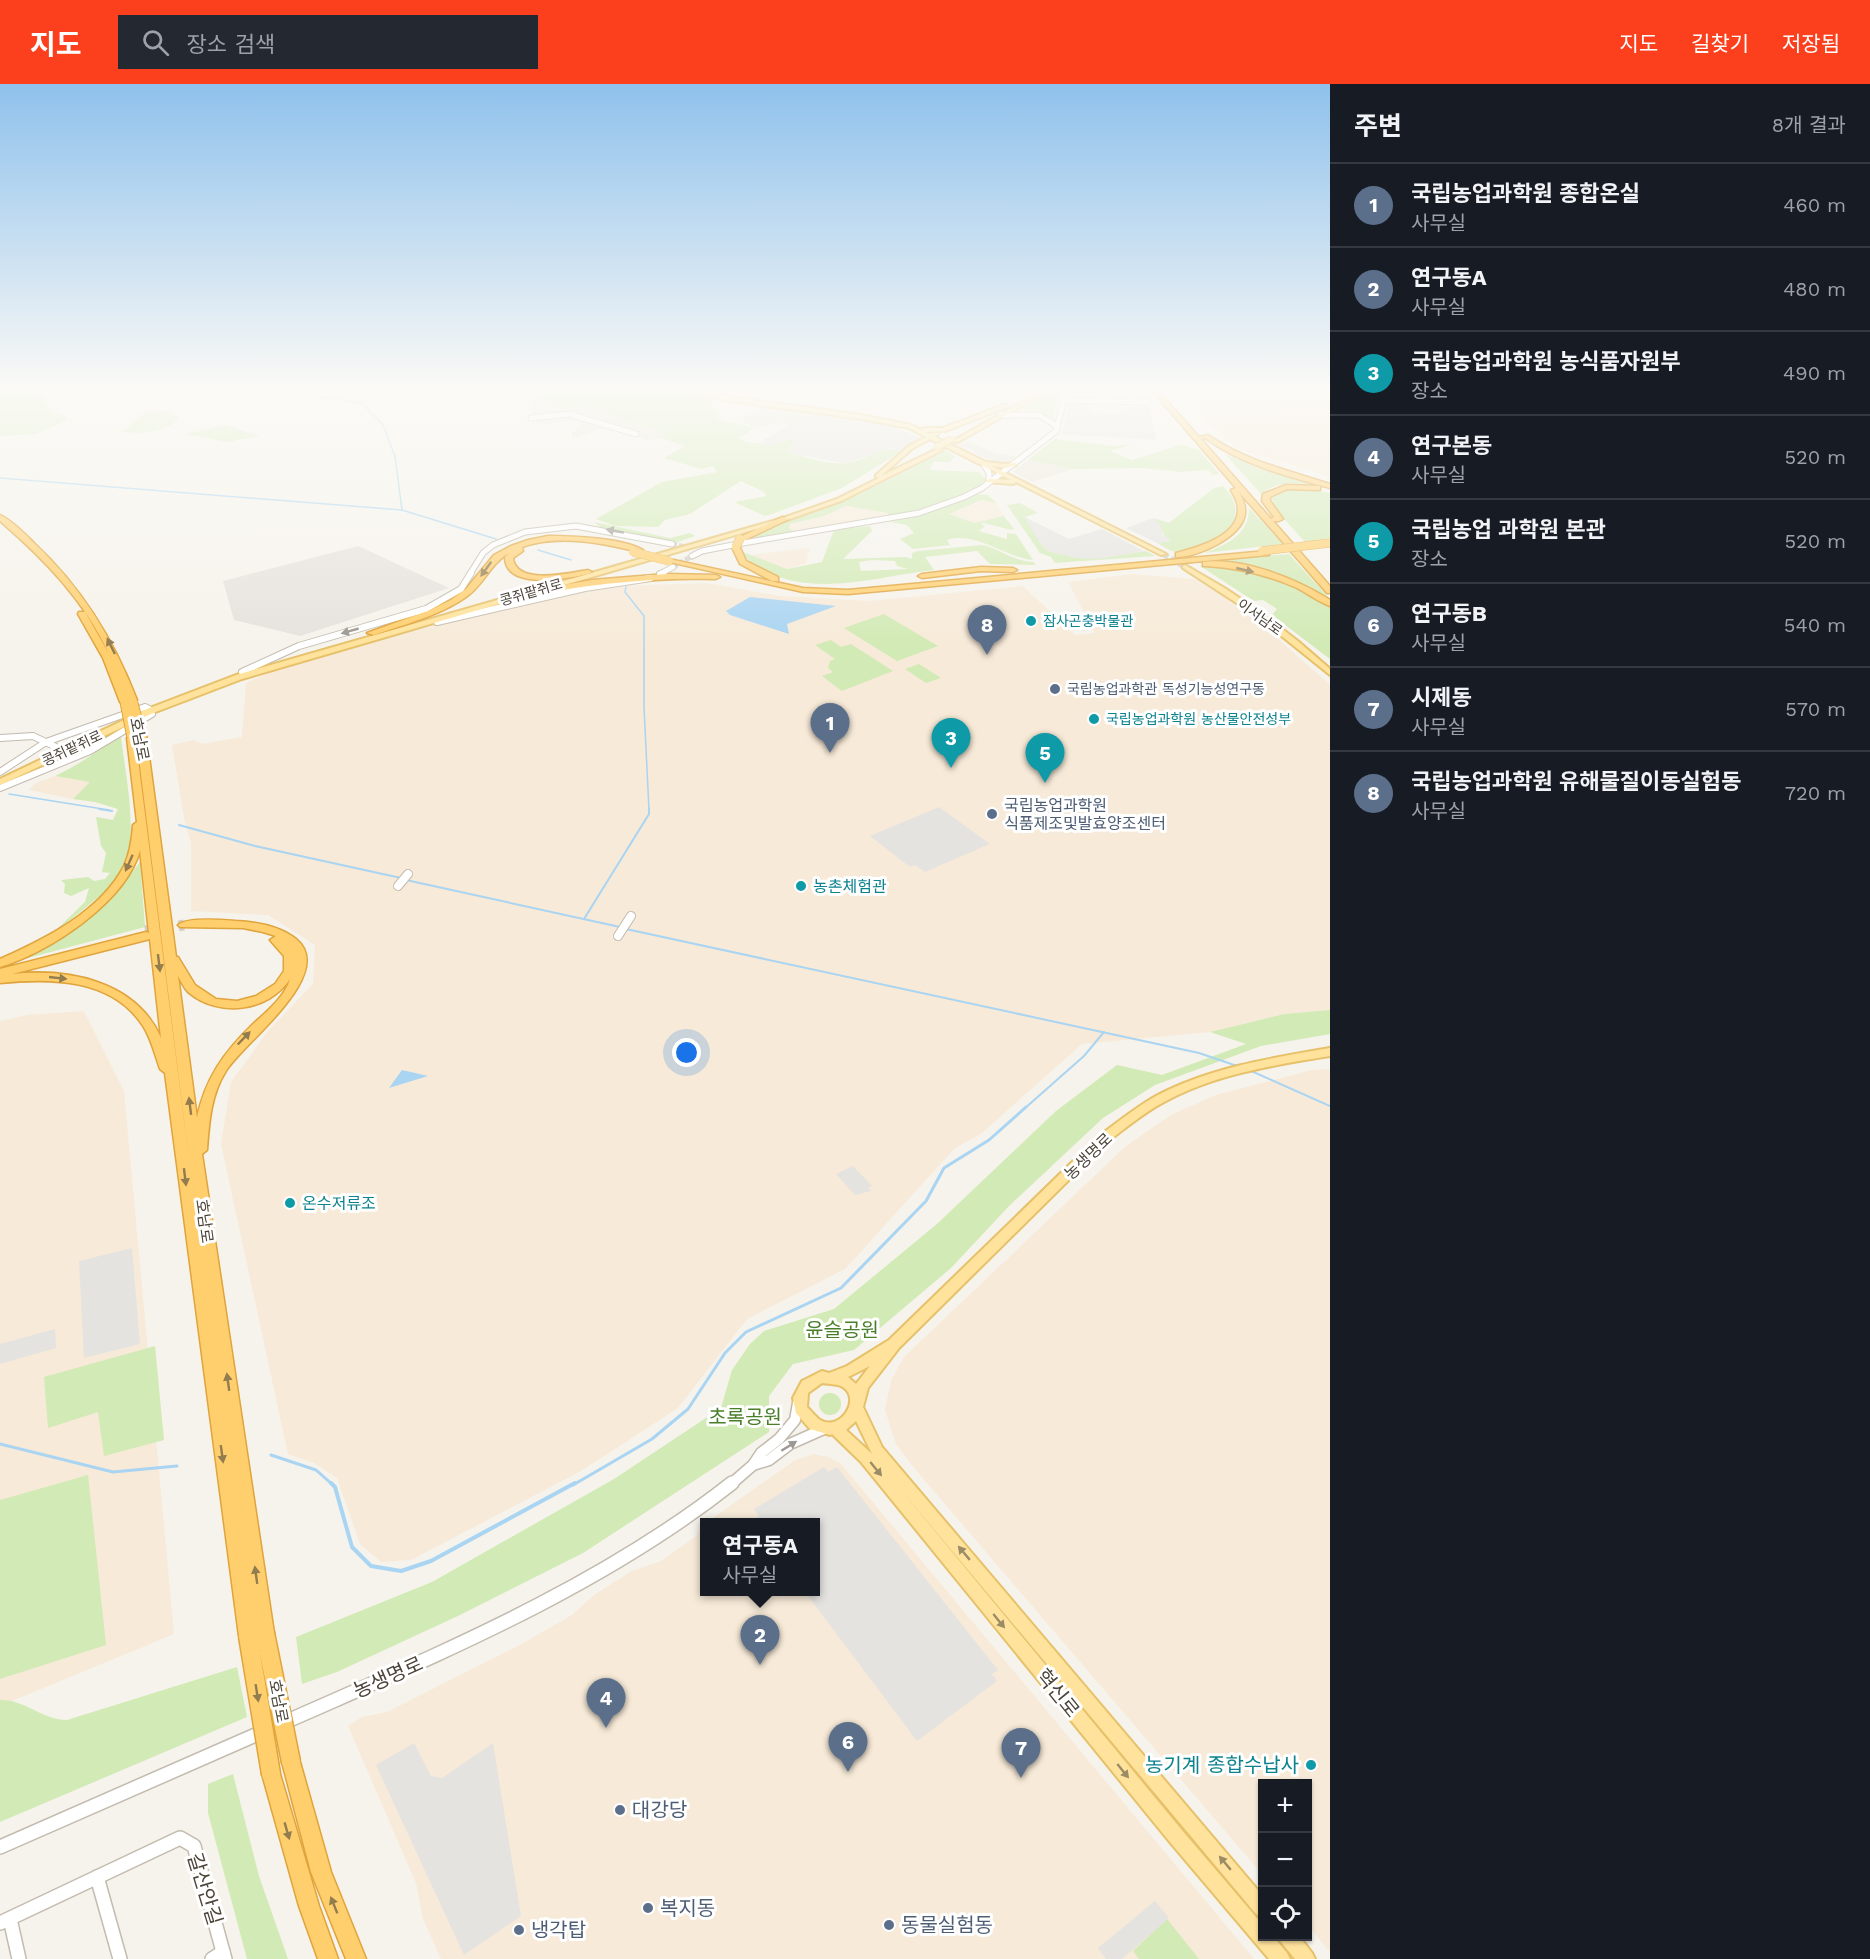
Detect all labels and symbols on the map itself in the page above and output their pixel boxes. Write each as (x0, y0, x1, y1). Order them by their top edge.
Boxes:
one-way arrow (605, 526, 624, 535)
one-way arrow (480, 561, 492, 577)
one-way arrow (1236, 565, 1254, 575)
street label: 콩쥐팥쥐로 (498, 575, 564, 609)
street label: 이서남로 (1234, 595, 1286, 639)
pin: 8 (968, 606, 1006, 655)
place label: 잠사곤충박물관 (1043, 613, 1133, 629)
marker: 잠사곤충박물관 (1024, 614, 1038, 628)
one-way arrow (341, 627, 359, 636)
one-way arrow (107, 637, 116, 654)
place label: 국립농업과학관 독성기능성연구동 (1067, 681, 1265, 697)
marker: 국립농업과학관 독성기능성연구동 (1048, 682, 1062, 696)
pin: 1 (810, 704, 850, 753)
place label: 국립농업과학원 농산물안전성부 (1106, 711, 1291, 727)
marker: 국립농업과학원 농산물안전성부 (1087, 712, 1101, 726)
street label: 호남로 (126, 716, 153, 763)
pin: 3 (932, 718, 970, 768)
street label: 콩쥐팥쥐로 (39, 727, 105, 769)
pin: 5 (1026, 734, 1064, 783)
place label: 국립농업과학원 식품제조및발효양조센터 (1004, 796, 1166, 833)
marker: 국립농업과학원 식품제조및발효양조센터 (985, 807, 999, 821)
one-way arrow (124, 854, 134, 872)
place label: 농촌체험관 (813, 877, 887, 896)
marker: 농촌체험관 (794, 879, 808, 893)
one-way arrow (154, 953, 163, 972)
one-way arrow (49, 973, 68, 983)
one-way arrow (237, 1030, 251, 1045)
your location (672, 1038, 701, 1067)
one-way arrow (185, 1097, 194, 1116)
street label: 농생명로 (1061, 1129, 1116, 1184)
one-way arrow (180, 1168, 189, 1187)
place label: 온수저류조 (302, 1194, 376, 1213)
marker: 온수저류조 (283, 1196, 297, 1210)
street label: 호남로 (192, 1198, 217, 1245)
park label: 윤슬공원 (805, 1318, 879, 1342)
one-way arrow (223, 1373, 232, 1392)
park label: 초록공원 (708, 1405, 782, 1429)
one-way arrow (781, 1441, 797, 1452)
one-way arrow (217, 1444, 227, 1463)
one-way arrow (869, 1462, 881, 1477)
one-way arrow (958, 1546, 971, 1561)
one-way arrow (252, 1566, 261, 1585)
one-way arrow (992, 1613, 1005, 1629)
pin: 2 (740, 1616, 780, 1665)
street label: 농생명로 (349, 1651, 427, 1703)
street label: 혁신로 (1031, 1664, 1085, 1722)
street label: 호남로 (265, 1678, 292, 1725)
pin: 4 (586, 1678, 626, 1728)
one-way arrow (253, 1684, 262, 1703)
pin: 6 (828, 1722, 868, 1772)
pin: 7 (1002, 1728, 1040, 1778)
place label: 농기계 종합수납사 (1145, 1753, 1299, 1777)
marker: 농기계 종합수납사 (1304, 1758, 1318, 1772)
one-way arrow (1116, 1763, 1129, 1779)
place label: 대강당 (632, 1798, 687, 1822)
marker: 대강당 (613, 1803, 627, 1817)
one-way arrow (283, 1822, 292, 1840)
street label: 갈산안길 (183, 1850, 227, 1928)
one-way arrow (1219, 1856, 1232, 1871)
one-way arrow (329, 1895, 339, 1913)
place label: 복지동 (660, 1896, 715, 1920)
marker: 복지동 (641, 1901, 655, 1915)
place label: 동물실험동 (901, 1913, 993, 1937)
place label: 냉각탑 (531, 1918, 586, 1942)
marker: 동물실험동 (882, 1918, 896, 1932)
marker: 냉각탑 (512, 1923, 526, 1937)

